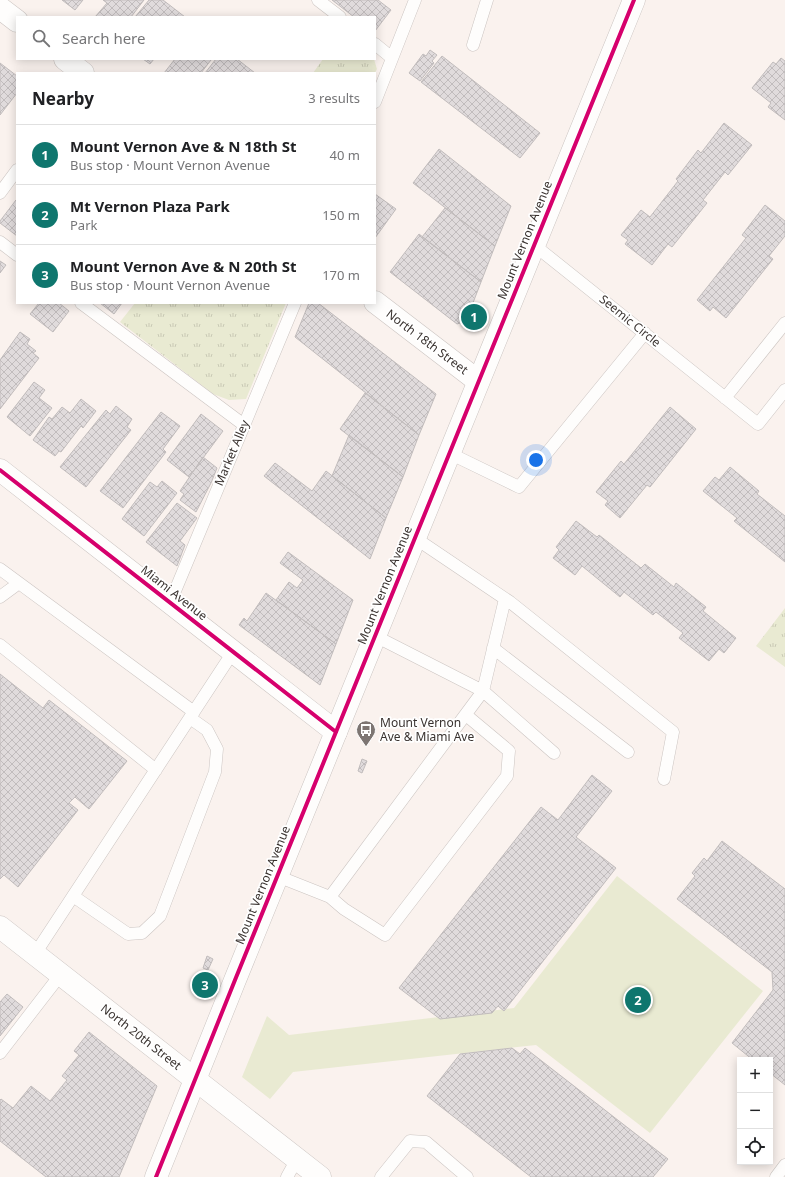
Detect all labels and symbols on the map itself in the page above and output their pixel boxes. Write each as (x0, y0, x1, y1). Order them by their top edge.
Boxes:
street label: Mount Vernon Avenue (493, 178, 556, 302)
street label: Seemic Circle (596, 291, 665, 351)
pin: 1 (461, 302, 487, 332)
street label: North 18th Street (383, 305, 472, 378)
street label: Market Alley (210, 417, 253, 488)
your location (526, 450, 546, 470)
street label: Mount Vernon Avenue (353, 523, 416, 647)
street label: Miami Avenue (137, 561, 211, 624)
place label: Mount Vernon Ave & Miami Ave (380, 714, 474, 745)
bus stop icon: Mount Vernon Ave & Miami Ave (355, 719, 377, 747)
street label: Mount Vernon Avenue (231, 823, 294, 947)
pin: 3 (192, 970, 218, 1000)
pin: 2 (625, 985, 651, 1015)
street label: North 20th Street (97, 1000, 186, 1074)

